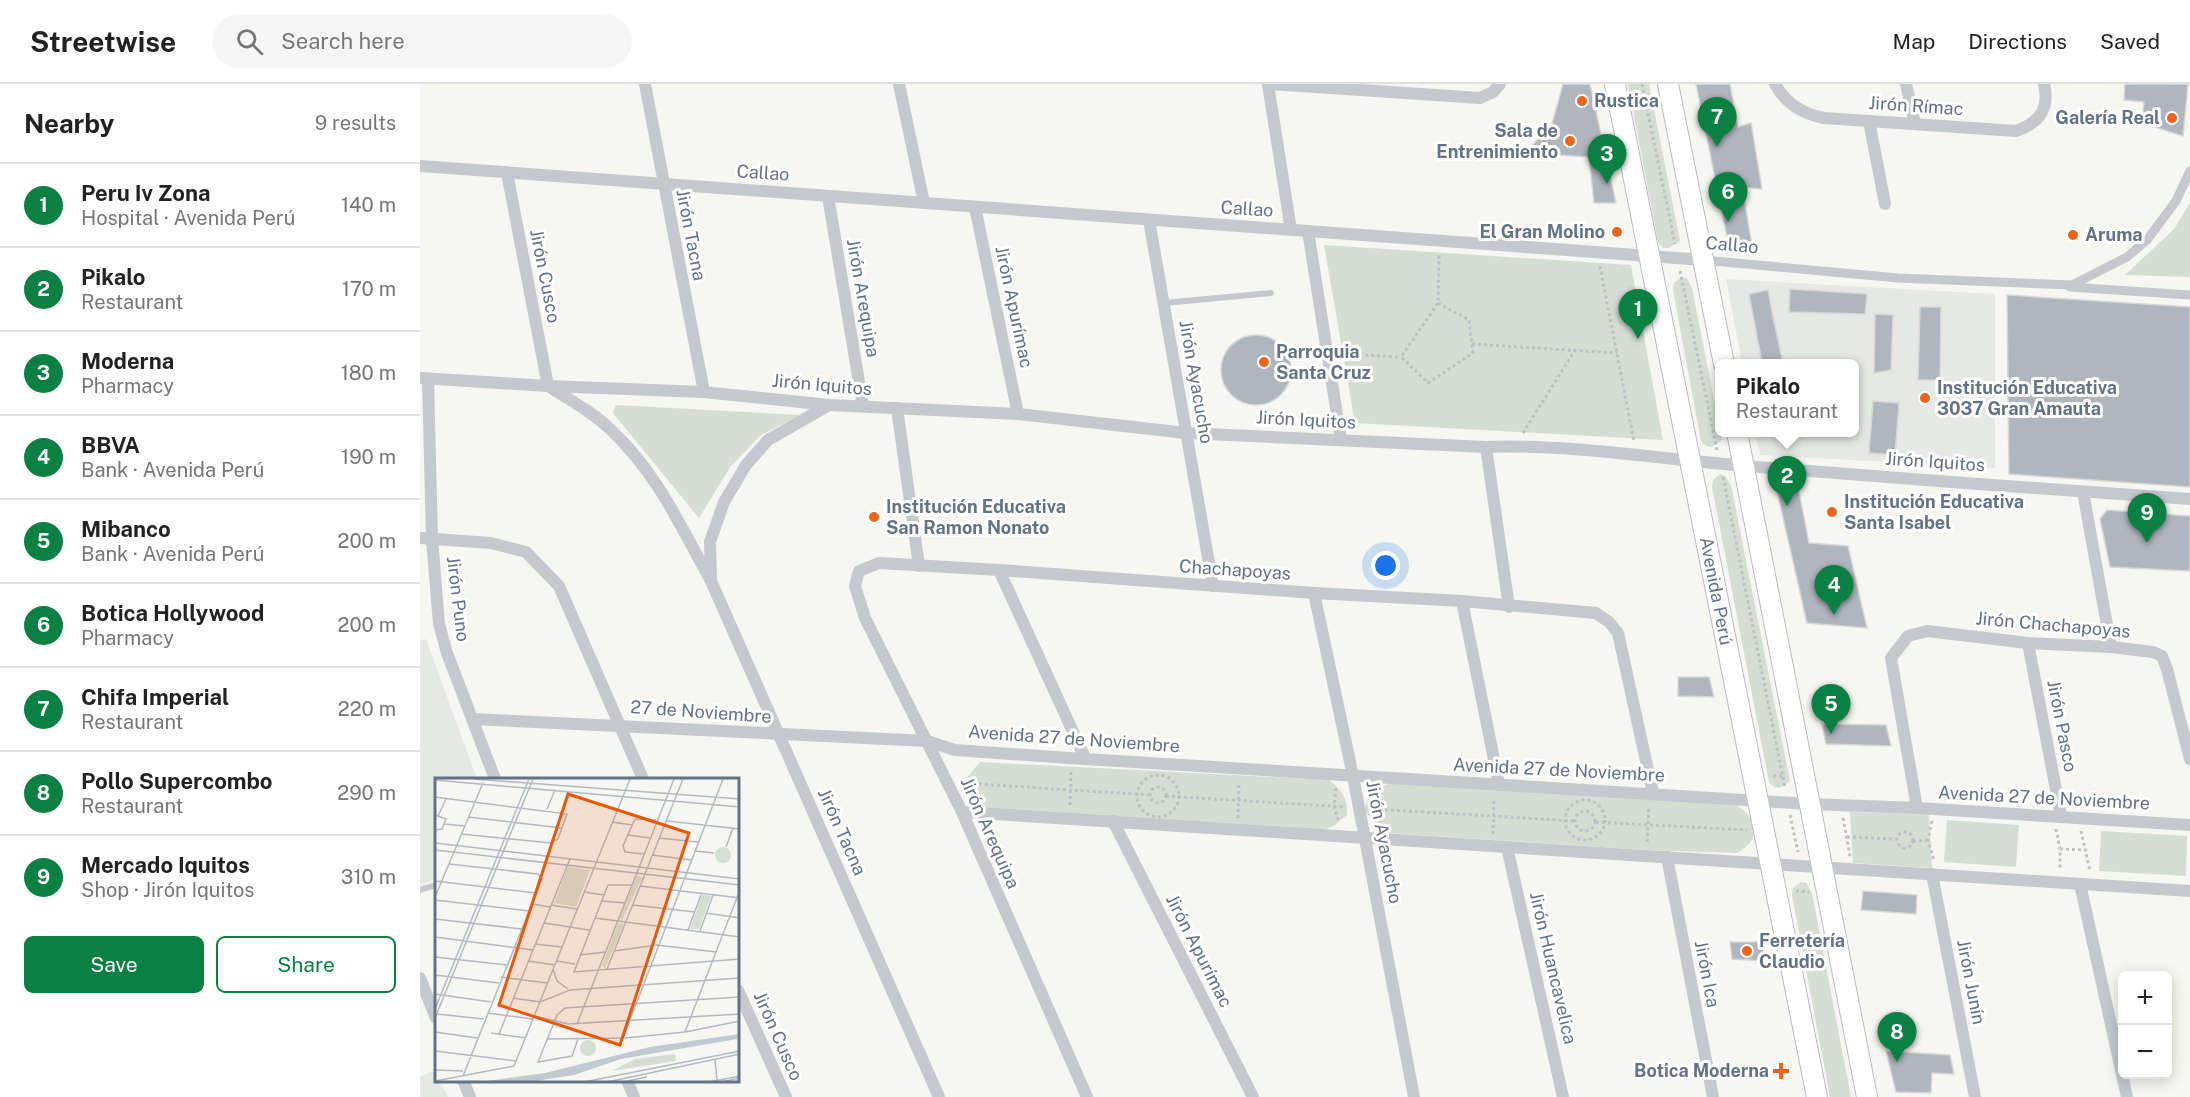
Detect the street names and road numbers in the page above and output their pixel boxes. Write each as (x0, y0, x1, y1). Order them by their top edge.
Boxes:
street label: Jirón Rímac (1868, 92, 1964, 119)
street label: Callao (736, 160, 790, 185)
street label: Jirón Tacna (672, 187, 711, 283)
street label: Callao (1220, 196, 1274, 221)
street label: Jirón Cusco (526, 227, 565, 325)
street label: Callao (1705, 232, 1759, 257)
street label: Jirón Arequipa (843, 237, 884, 359)
street label: Jirón Apurímac (991, 244, 1038, 370)
street label: Jirón Ayacucho (1175, 319, 1218, 445)
street label: Jirón Iquitos (771, 370, 873, 399)
street label: Jirón Iquitos (1255, 406, 1357, 433)
street label: Jirón Iquitos (1884, 448, 1986, 475)
street label: Avenida Perú (1696, 535, 1737, 647)
street label: Jirón Puno (443, 555, 474, 643)
street label: Chachapoyas (1179, 555, 1292, 584)
street label: Jirón Chachapoyas (1975, 607, 2131, 642)
street label: Jirón Pasco (2043, 678, 2082, 774)
street label: 27 de Noviembre (630, 696, 772, 727)
street label: Avenida 27 de Noviembre (967, 721, 1181, 756)
street label: Avenida 27 de Noviembre (1453, 753, 1666, 786)
street label: Jirón Arequipa (957, 774, 1024, 892)
street label: Jirón Ayacucho (1362, 779, 1407, 905)
street label: Avenida 27 de Noviembre (1938, 781, 2151, 814)
street label: Jirón Tacna (814, 785, 871, 879)
street label: Jirón Huancavelica (1526, 890, 1581, 1046)
street label: Jirón Apurímac (1162, 891, 1237, 1011)
street label: Jirón Junín (1953, 938, 1990, 1026)
street label: Jirón Ica (1691, 939, 1724, 1009)
street label: Jirón Cusco (749, 988, 807, 1084)

